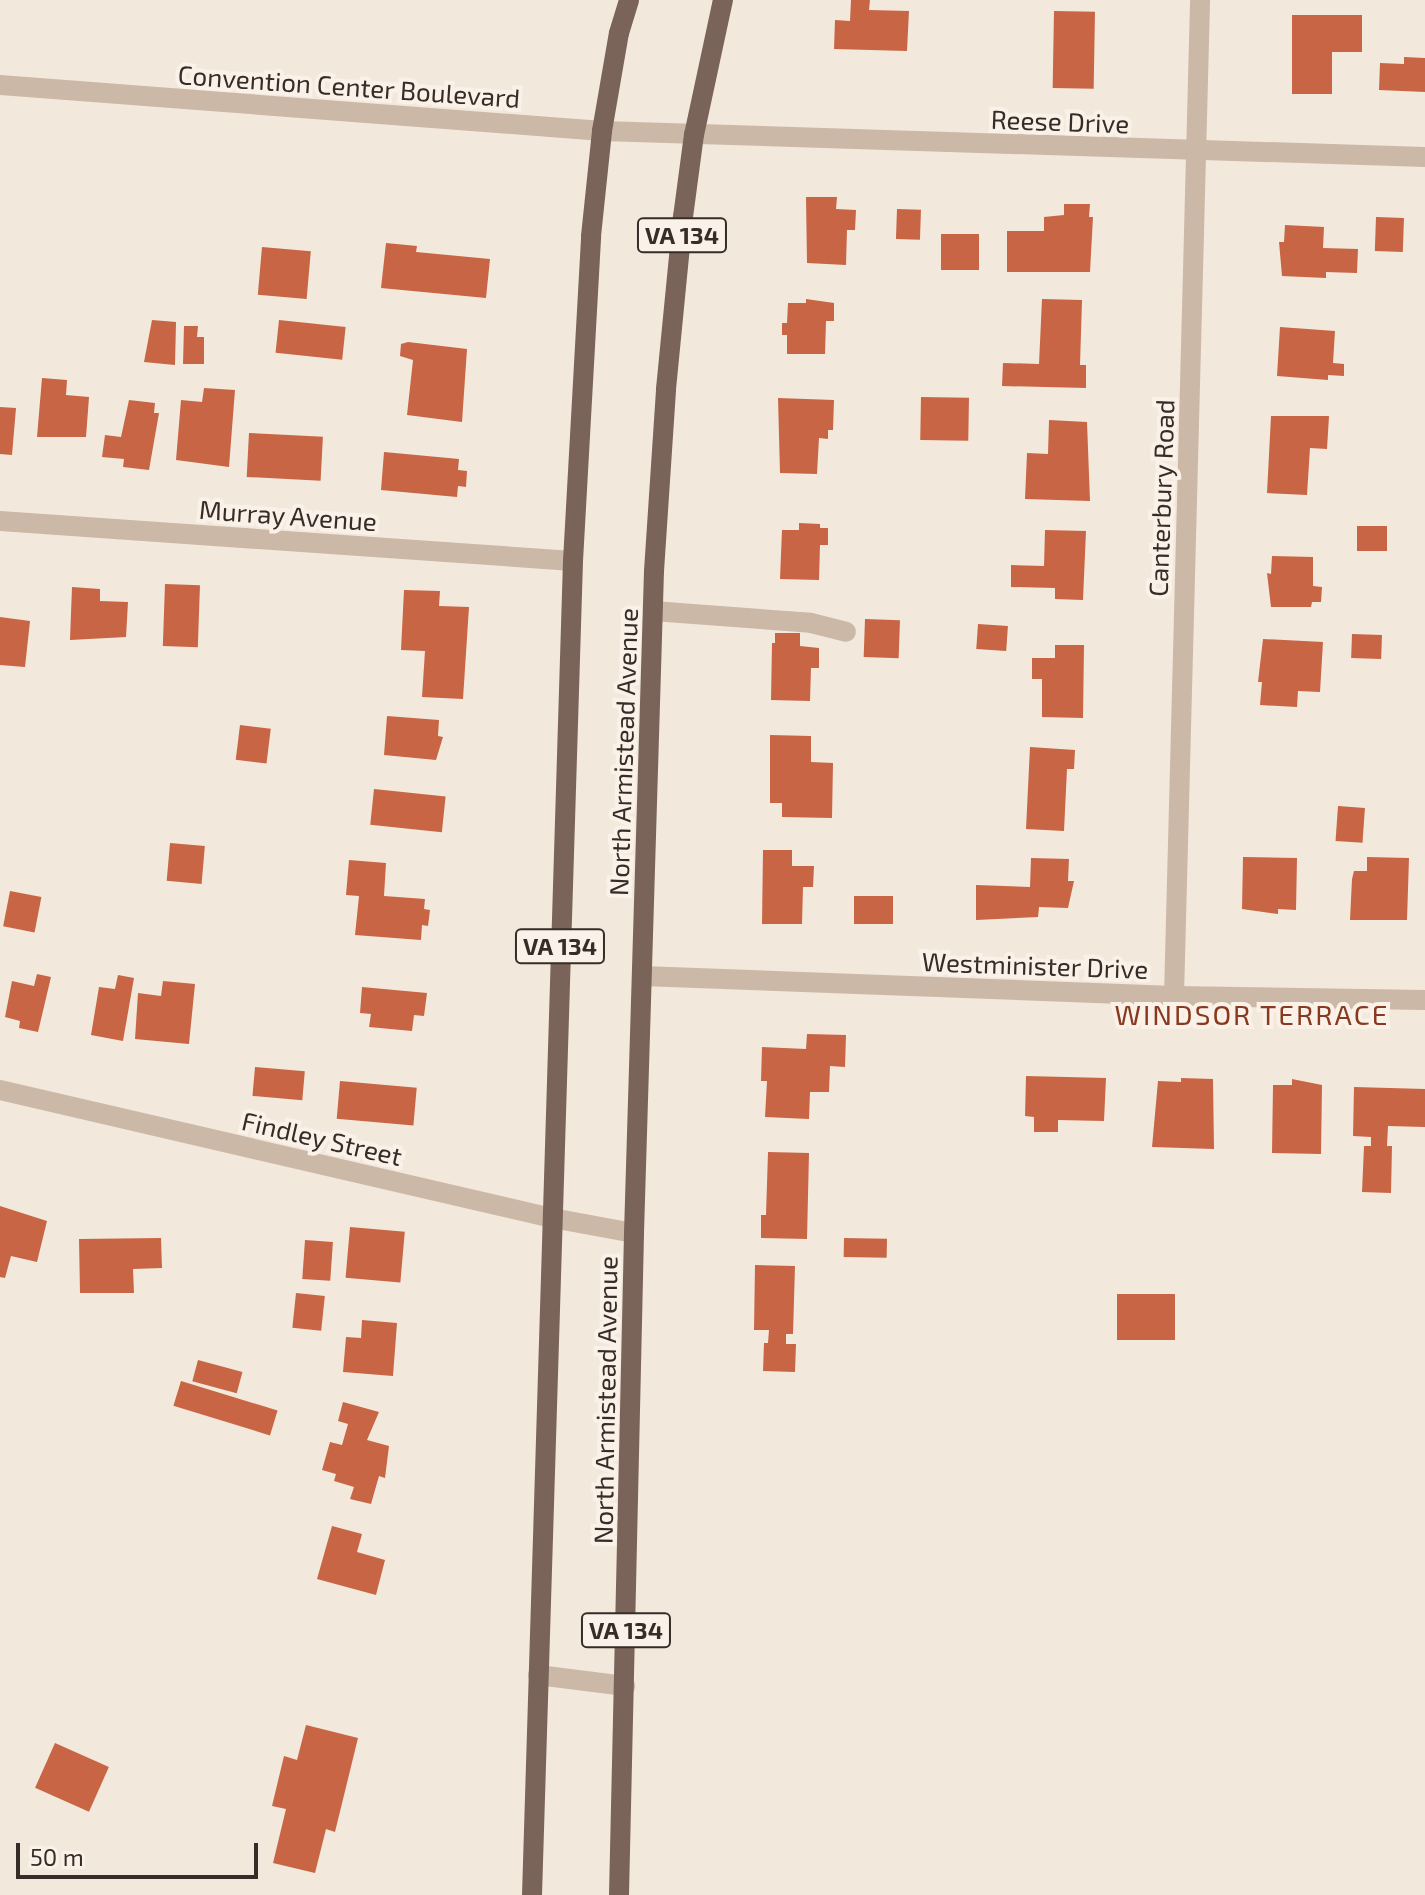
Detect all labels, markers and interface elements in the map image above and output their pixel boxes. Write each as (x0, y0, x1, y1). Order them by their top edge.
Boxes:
street label: Convention Center Boulevard (176, 58, 522, 114)
street label: Reese Drive (990, 103, 1130, 139)
road number: VA 134 (636, 215, 728, 255)
street label: Canterbury Road (1142, 399, 1180, 597)
street label: Murray Avenue (197, 493, 379, 537)
street label: North Armistead Avenue (602, 607, 644, 897)
road number: VA 134 (514, 926, 606, 966)
street label: Westminister Drive (921, 945, 1149, 985)
district label: WINDSOR TERRACE (1114, 997, 1390, 1031)
street label: Findley Street (239, 1104, 405, 1172)
street label: North Armistead Avenue (587, 1255, 623, 1545)
road number: VA 134 (580, 1610, 672, 1650)
scale bar (20, 1827, 262, 1877)
text: 50 m (30, 1842, 84, 1871)

